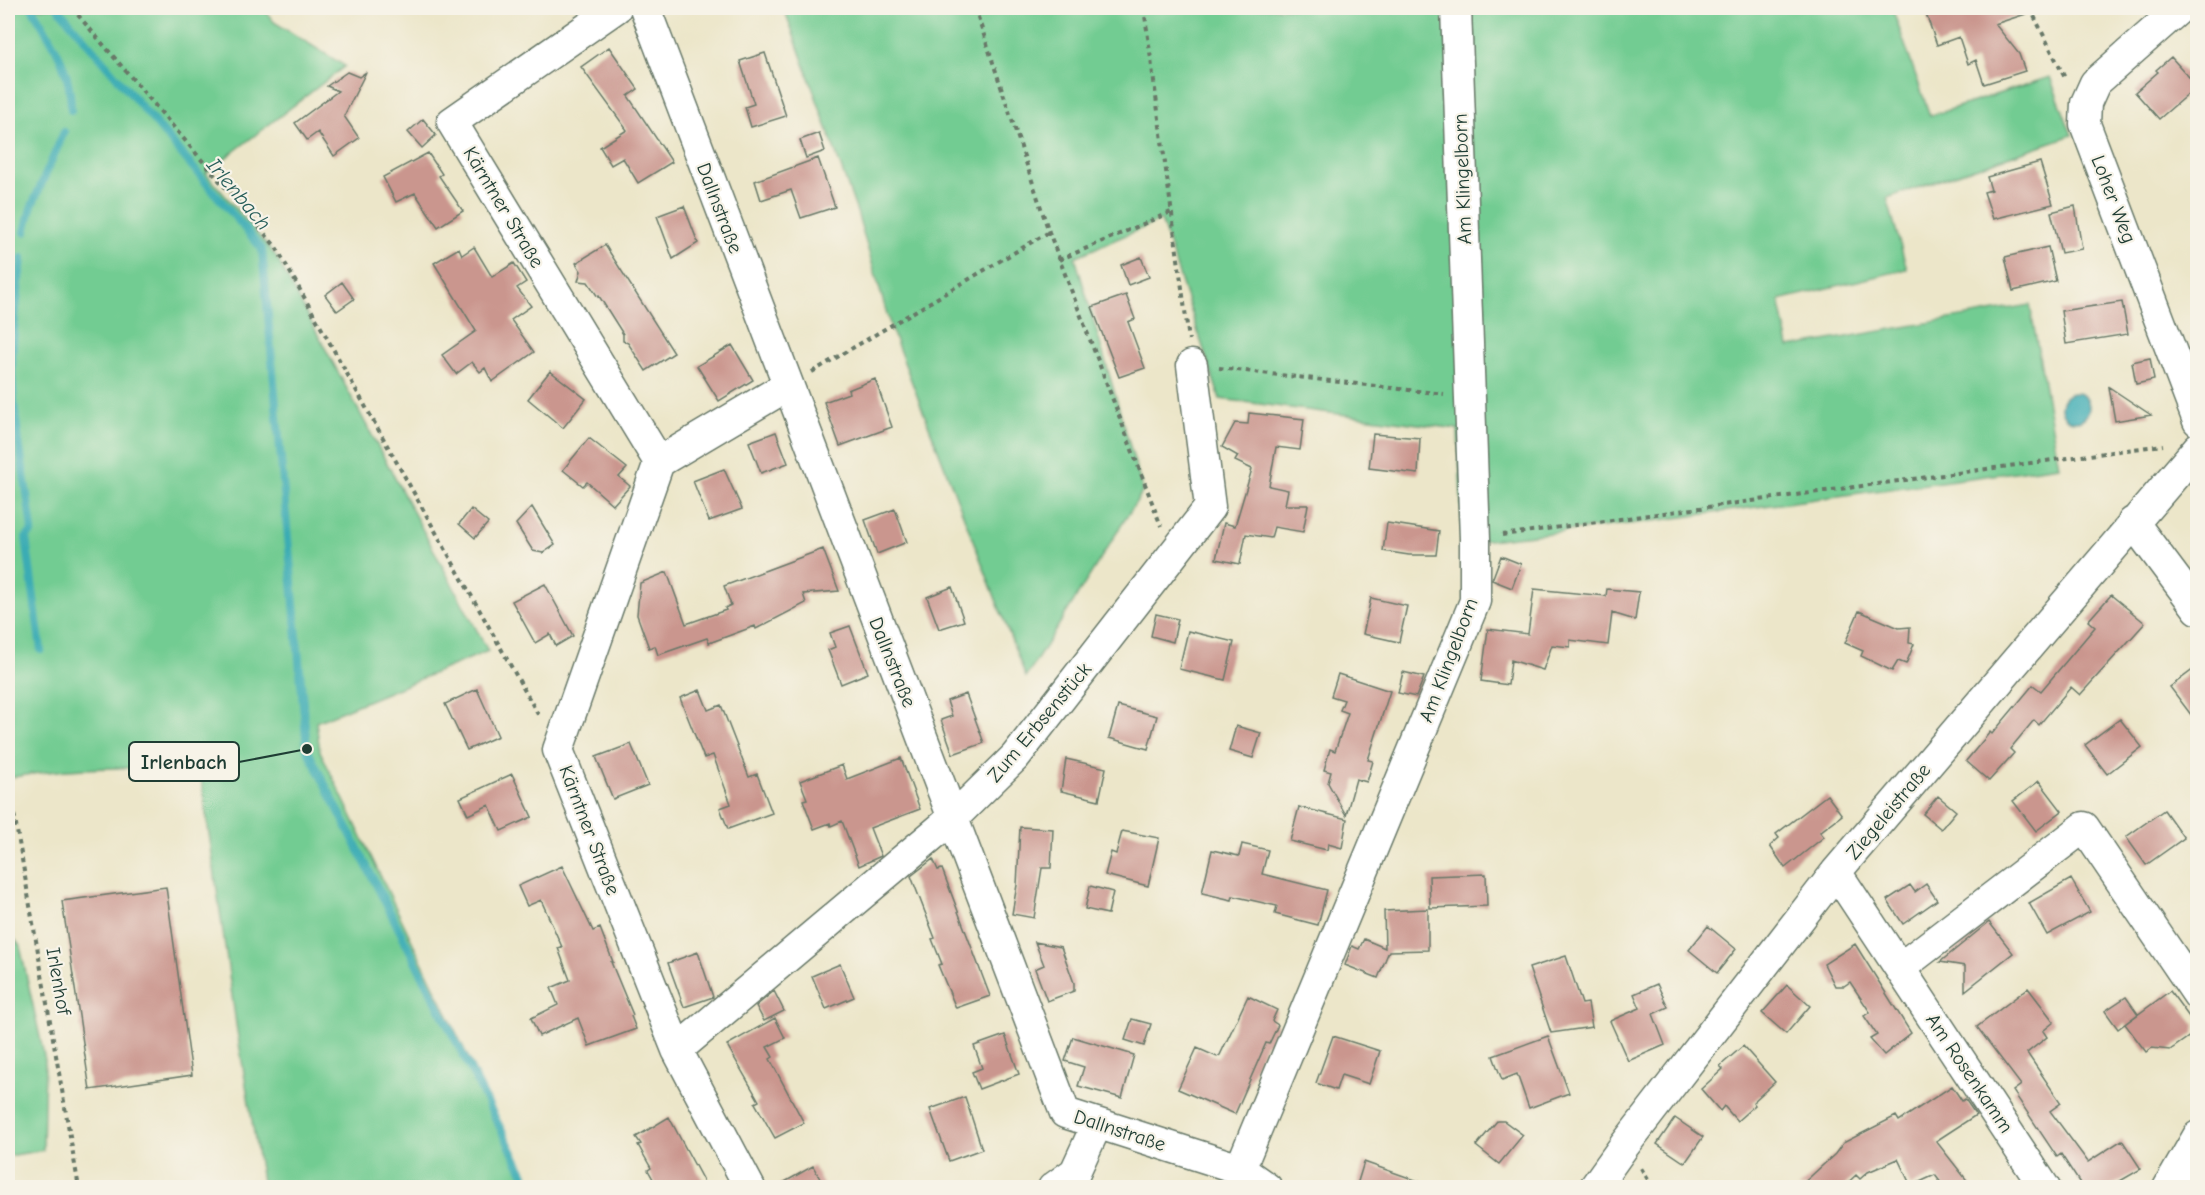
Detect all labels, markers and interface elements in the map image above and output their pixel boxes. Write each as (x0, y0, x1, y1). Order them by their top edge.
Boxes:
street label: Am Klingelborn (1449, 113, 1476, 245)
street label: Kärntner Straße (458, 143, 549, 272)
water label: Irlenbach (201, 152, 276, 235)
street label: Loher Weg (2086, 152, 2141, 246)
street label: Dallnstraße (692, 160, 747, 257)
street label: Am Klingelborn (1414, 595, 1483, 726)
street label: Dallnstraße (864, 614, 921, 711)
street label: Zum Erbsenstück (983, 658, 1096, 787)
callout: Irlenbach (129, 742, 239, 781)
text: Irlenbach (141, 750, 227, 774)
street label: Ziegeleistraße (1842, 759, 1935, 864)
street label: Kärntner Straße (554, 762, 625, 898)
street label: Irlenhof (41, 946, 76, 1018)
street label: Am Rosenkamm (1921, 1009, 2018, 1137)
street label: Dallnstraße (1071, 1105, 1169, 1156)

